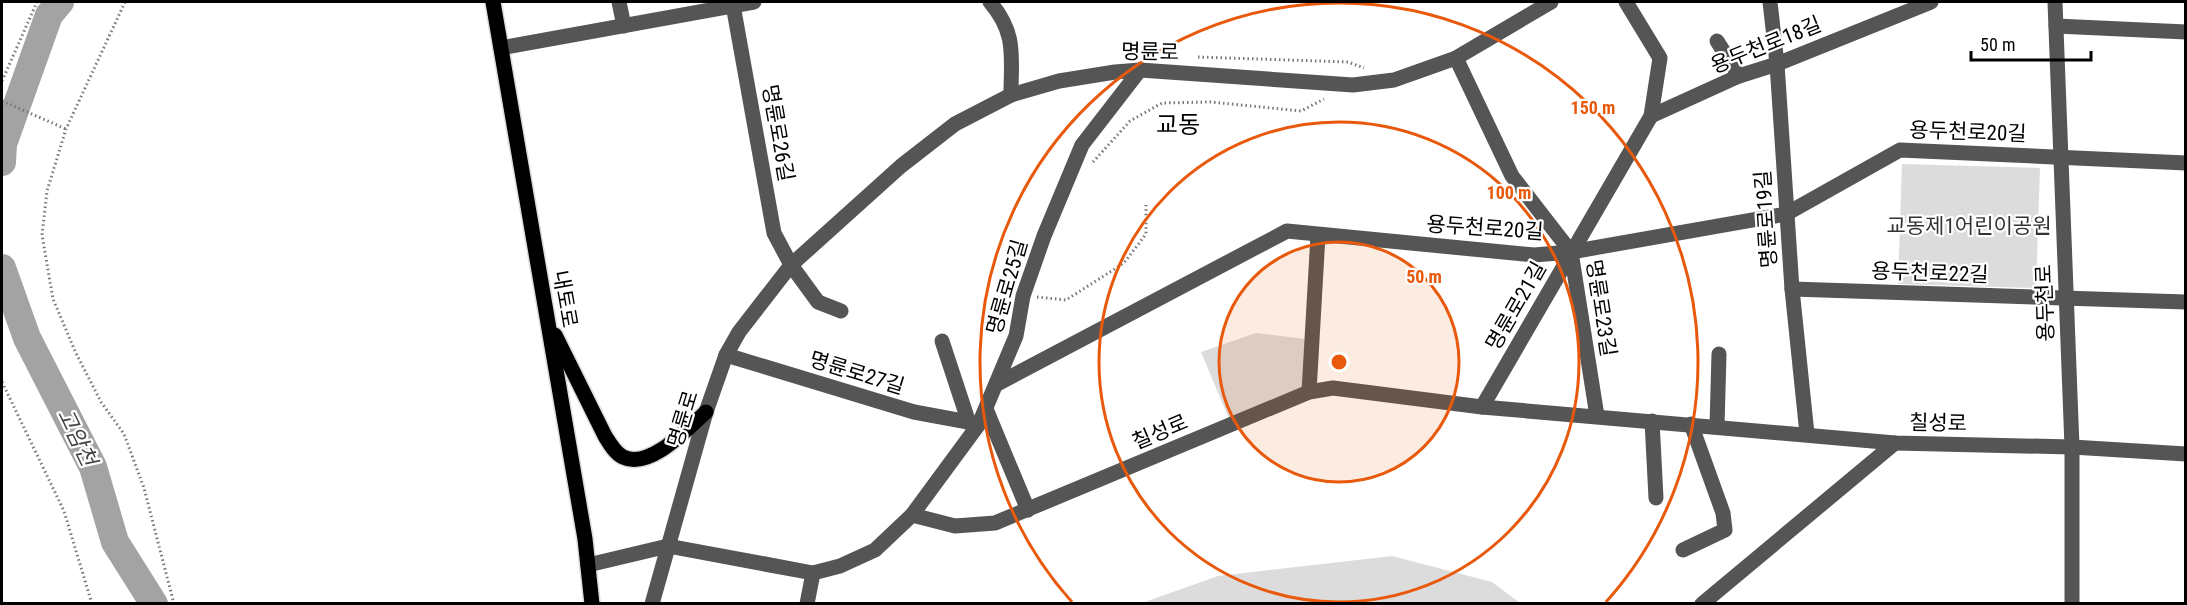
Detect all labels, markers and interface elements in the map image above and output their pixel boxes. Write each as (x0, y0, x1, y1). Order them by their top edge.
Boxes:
street label: 용두천로18길 (1707, 12, 1825, 78)
scale bar (1971, 24, 2091, 62)
text: 50 m (1980, 34, 2015, 55)
street label: 명륜로 (1121, 39, 1179, 65)
street label: 명륜로26길 (758, 83, 798, 183)
text: 150 m (1571, 97, 1615, 118)
district label: 교동 (1156, 111, 1200, 139)
street label: 용두천로20길 (1909, 118, 2027, 146)
street label: 명륜로19길 (1751, 169, 1781, 269)
text: 100 m (1487, 182, 1531, 203)
street label: 용두천로20길 (1426, 212, 1544, 244)
park label: 교동제1어린이공원 (1887, 214, 2051, 238)
street label: 명륜로25길 (982, 237, 1032, 337)
street label: 명륜로21길 (1481, 258, 1551, 354)
street label: 명륜로23길 (1581, 258, 1621, 358)
street label: 용두천로22길 (1871, 259, 1989, 287)
street label: 용두천로 (2032, 264, 2058, 342)
text: 50 m (1406, 266, 1442, 287)
street label: 내토로 (548, 268, 582, 330)
street label: 명륜로27길 (807, 347, 907, 399)
centre of rings (1329, 352, 1349, 372)
street label: 명륜로 (663, 388, 703, 450)
water label: 고암천 (52, 404, 103, 472)
street label: 칠성로 (1129, 410, 1191, 454)
street label: 칠성로 (1909, 410, 1967, 436)

